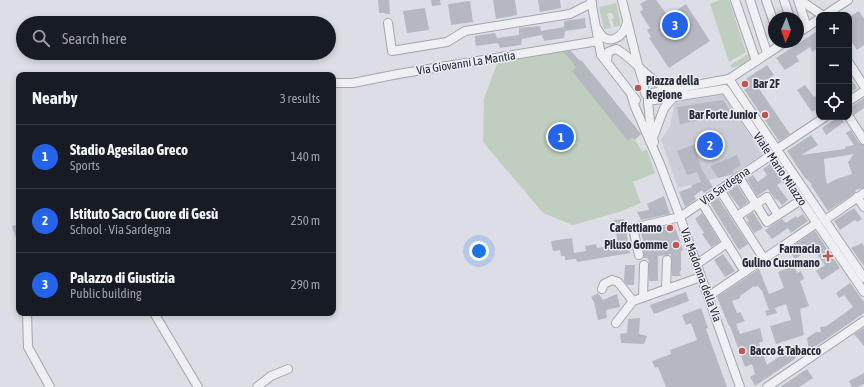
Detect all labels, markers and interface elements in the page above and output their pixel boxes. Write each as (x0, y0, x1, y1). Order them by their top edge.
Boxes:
pin: 3 (662, 10, 688, 40)
north arrow (768, 12, 804, 48)
map controls (816, 12, 852, 120)
button: + (816, 12, 852, 48)
search box (16, 16, 336, 60)
icon: search (30, 27, 52, 49)
text: Search here (62, 30, 127, 47)
street label: Via Giovanni La Mantia (415, 48, 517, 78)
button: − (816, 48, 852, 84)
place label: Piazza della Regione (646, 74, 699, 102)
place label: Bar 2F (753, 77, 780, 91)
marker: Bar 2F (740, 79, 750, 89)
marker: Piazza della Regione (633, 83, 643, 93)
button: locate (816, 84, 852, 120)
text: Nearby (32, 88, 78, 108)
text: 3 results (280, 91, 320, 106)
place label: Bar Forte Junior (689, 108, 757, 122)
marker: Bar Forte Junior (760, 110, 770, 120)
pin: 1 (548, 122, 574, 152)
pin: 2 (697, 130, 723, 160)
street label: Viale Mario Milazzo (750, 130, 810, 209)
text: Stadio Agesilao Greco (70, 141, 188, 158)
text: 1 (42, 149, 48, 164)
text: 140 m (291, 149, 320, 164)
text: Sports (70, 158, 100, 173)
street label: Via Sardegna (697, 164, 753, 208)
text: Istituto Sacro Cuore di Gesù (70, 205, 218, 222)
text: 2 (42, 213, 48, 228)
text: 250 m (291, 213, 320, 228)
place label: Caffettiamo (610, 221, 662, 235)
text: School · Via Sardegna (70, 222, 171, 237)
marker: Caffettiamo (665, 223, 675, 233)
street label: Via Madonna della Via (678, 226, 724, 324)
place label: Piluso Gomme (604, 238, 669, 252)
marker: Piluso Gomme (671, 240, 681, 250)
your location (469, 241, 489, 261)
place label: Farmacia Gulino Cusumano (742, 242, 820, 270)
marker: Farmacia Gulino Cusumano (823, 251, 833, 261)
text: Palazzo di Giustizia (70, 269, 175, 286)
text: 3 (42, 277, 48, 292)
text: 290 m (291, 277, 320, 292)
text: Public building (70, 286, 142, 301)
place label: Bacco & Tabacco (750, 344, 821, 358)
marker: Bacco & Tabacco (737, 346, 747, 356)

